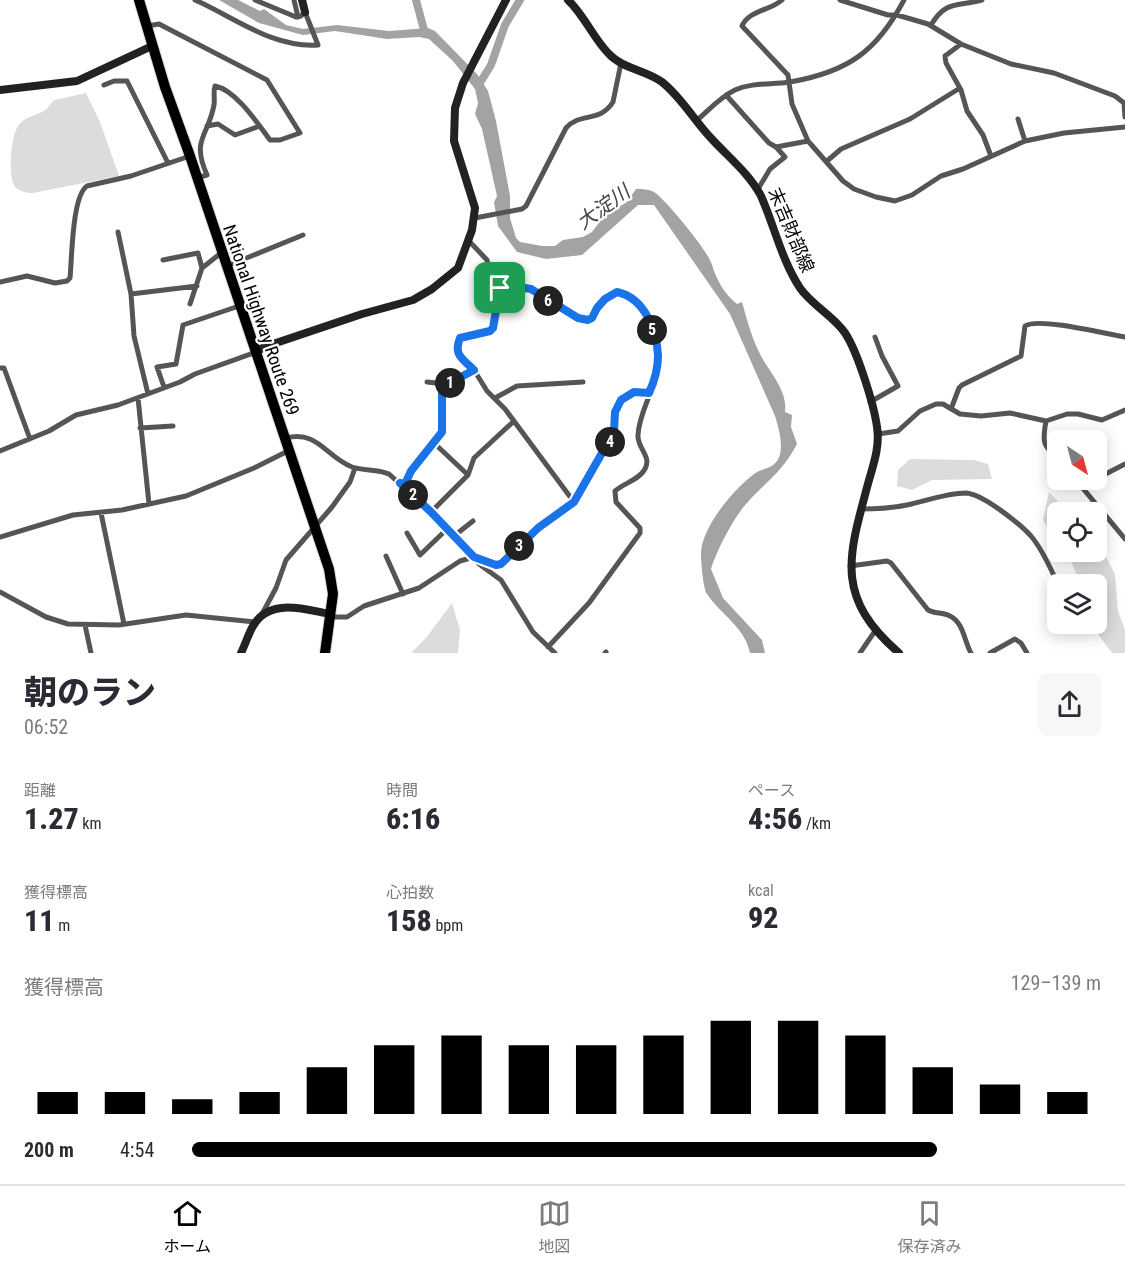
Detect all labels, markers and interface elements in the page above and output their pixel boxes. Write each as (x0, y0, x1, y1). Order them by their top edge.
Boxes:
water label: 大淀川 (572, 178, 636, 234)
street label: 末吉財部線 (764, 184, 819, 275)
street label: National Highway Route 269 (219, 222, 304, 418)
pin (474, 262, 525, 313)
icon: arrive (483, 271, 516, 304)
pin: 6 (533, 286, 563, 316)
text: 6 (544, 291, 552, 310)
pin: 5 (637, 315, 667, 345)
text: 5 (648, 320, 656, 339)
pin: 1 (435, 368, 465, 398)
text: 1 (446, 373, 454, 392)
pin: 4 (595, 427, 625, 457)
north arrow (1047, 430, 1107, 490)
map controls (1047, 430, 1107, 634)
text: 4 (606, 432, 614, 451)
pin: 2 (398, 480, 428, 510)
text: 2 (409, 485, 417, 504)
button: locate (1047, 502, 1107, 562)
pin: 3 (504, 531, 534, 561)
text: 3 (515, 536, 523, 555)
button: layers (1047, 574, 1107, 634)
text: 朝のラン (24, 673, 156, 712)
button: share (1038, 673, 1101, 736)
text: 06:52 (24, 715, 68, 739)
text: 距離 (24, 781, 56, 800)
text: 時間 (386, 781, 418, 800)
text: ペース (748, 781, 795, 800)
text: 1.27 (24, 801, 79, 836)
text: 6:16 (386, 801, 440, 836)
text: 4:56 (748, 801, 802, 836)
text: km (79, 814, 102, 833)
text: /km (802, 814, 831, 833)
text: kcal (748, 881, 774, 900)
text: 獲得標高 (24, 883, 88, 902)
text: 心拍数 (386, 883, 434, 902)
text: 92 (748, 900, 779, 935)
text: 11 (24, 903, 55, 938)
text: 158 (386, 903, 432, 938)
text: m (55, 916, 70, 935)
text: bpm (432, 916, 463, 935)
text: 129–139 m (1011, 971, 1101, 995)
text: 獲得標高 (24, 975, 104, 999)
text: 200 m (24, 1138, 74, 1162)
text: 4:54 (120, 1138, 154, 1162)
tab: ホーム (163, 1197, 211, 1257)
tab: 地図 (538, 1197, 571, 1257)
tab: 保存済み (898, 1197, 962, 1257)

